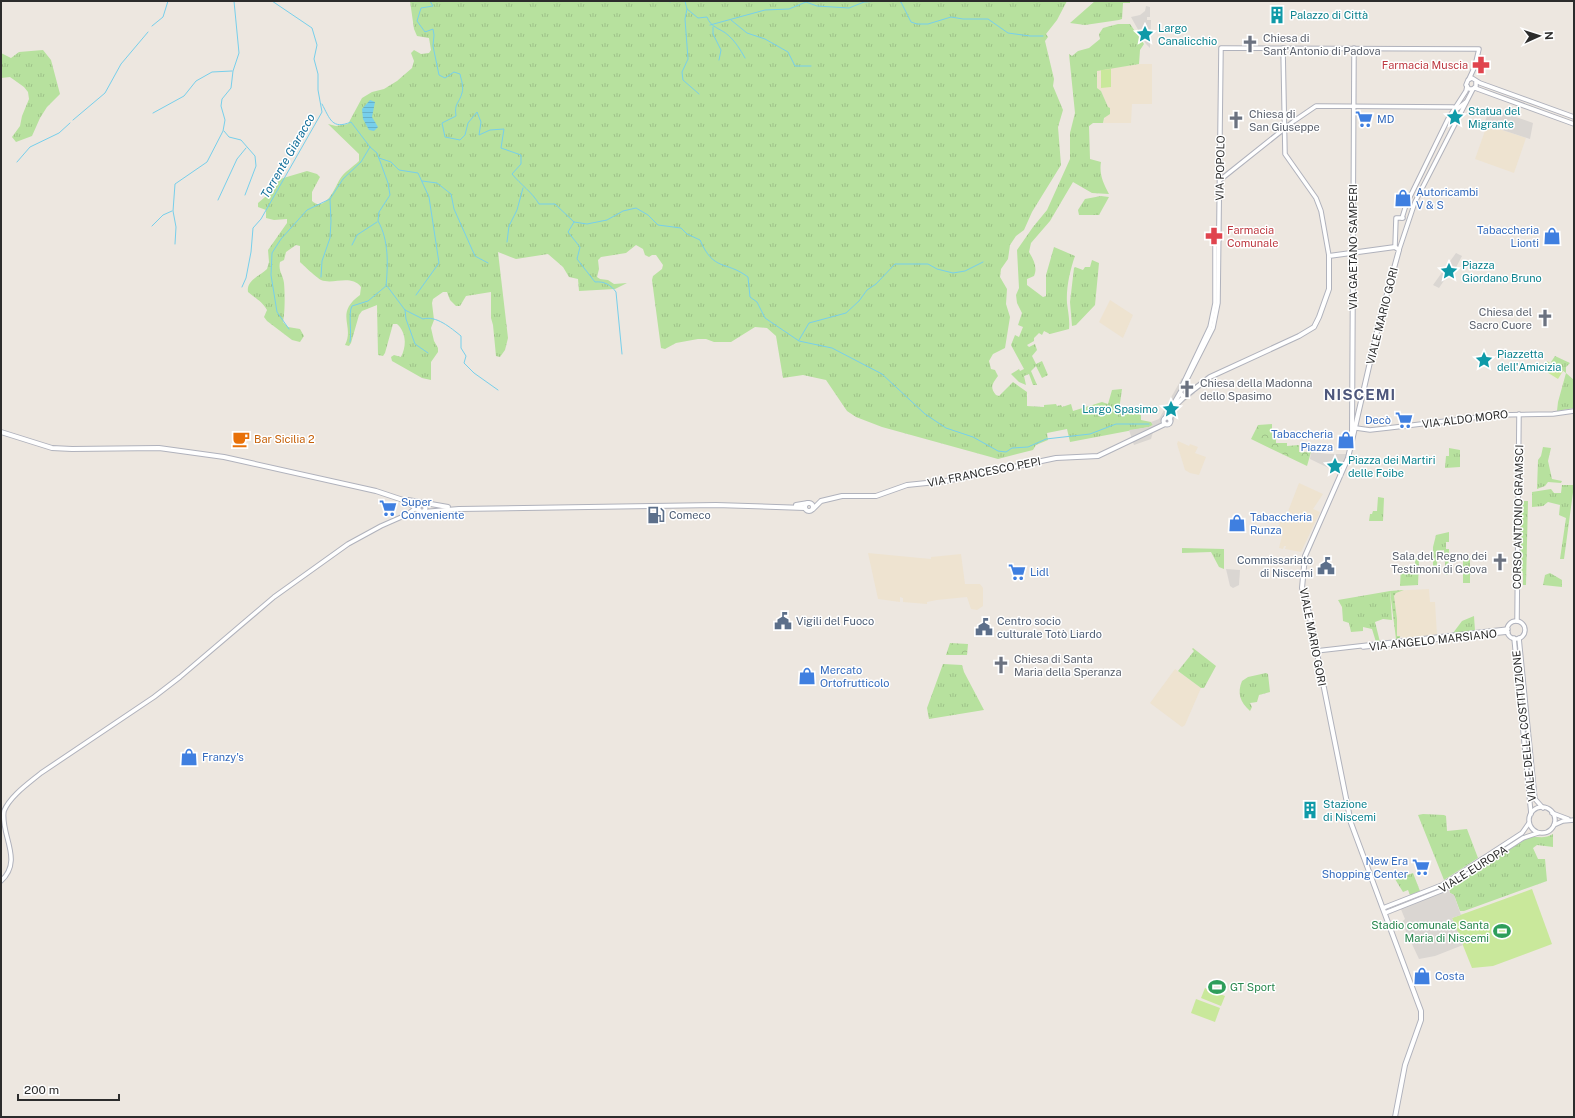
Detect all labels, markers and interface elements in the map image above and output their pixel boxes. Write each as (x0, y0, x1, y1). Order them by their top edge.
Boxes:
building icon: Palazzo di Città (1267, 5, 1287, 25)
place label: Palazzo di Città (1290, 9, 1368, 21)
north arrow (1519, 16, 1559, 56)
place label: Largo Canalicchio (1158, 22, 1217, 47)
place icon: Largo Canalicchio (1135, 24, 1155, 44)
text: N (1543, 31, 1555, 40)
place label: Chiesa di Sant'Antonio di Padova (1263, 32, 1381, 57)
church icon: Chiesa di Sant'Antonio di Padova (1240, 34, 1260, 54)
pharmacy icon: Farmacia Muscia (1471, 55, 1491, 75)
place label: Farmacia Muscia (1382, 59, 1468, 71)
place label: Statua del Migrante (1468, 105, 1521, 130)
place icon: Statua del Migrante (1445, 107, 1465, 127)
place label: Chiesa di San Giuseppe (1249, 108, 1320, 133)
supermarket icon: MD (1354, 109, 1374, 129)
church icon: Chiesa di San Giuseppe (1226, 110, 1246, 130)
water label: Torrente Giaracco (258, 111, 318, 201)
place label: MD (1377, 113, 1395, 125)
street label: VIA POPOLO (1213, 135, 1227, 201)
street label: VIA GAETANO SAMPERI (1347, 184, 1359, 310)
place label: Autoricambi V & S (1416, 186, 1478, 211)
shop icon: Autoricambi V & S (1393, 188, 1413, 208)
place label: Farmacia Comunale (1227, 224, 1278, 249)
place label: Tabaccheria Lionti (1477, 224, 1539, 249)
pharmacy icon: Farmacia Comunale (1204, 226, 1224, 246)
shop icon: Tabaccheria Lionti (1542, 226, 1562, 246)
place label: Piazza Giordano Bruno (1462, 259, 1542, 284)
place icon: Piazza Giordano Bruno (1439, 261, 1459, 281)
street label: VIALE MARIO GORI (1364, 266, 1400, 366)
place label: Chiesa del Sacro Cuore (1469, 306, 1532, 331)
church icon: Chiesa del Sacro Cuore (1535, 308, 1555, 328)
place label: Piazzetta dell'Amicizia (1497, 348, 1561, 373)
place icon: Piazzetta dell'Amicizia (1474, 350, 1494, 370)
place label: Chiesa della Madonna dello Spasimo (1200, 377, 1312, 402)
church icon: Chiesa della Madonna dello Spasimo (1177, 379, 1197, 399)
district label: NISCEMI (1324, 386, 1396, 403)
place icon: Largo Spasimo (1161, 399, 1181, 419)
place label: Largo Spasimo (1082, 403, 1158, 415)
street label: VIA ALDO MORO (1421, 408, 1509, 430)
supermarket icon: Decò (1394, 410, 1414, 430)
place label: Decò (1365, 414, 1391, 426)
place label: Tabaccheria Piazza (1271, 428, 1333, 453)
cafe icon: Bar Sicilia 2 (231, 429, 251, 449)
shop icon: Tabaccheria Piazza (1336, 430, 1356, 450)
place label: Bar Sicilia 2 (254, 433, 315, 445)
street label: CORSO ANTONIO GRAMSCI (1511, 445, 1525, 589)
place label: Piazza dei Martiri delle Foibe (1348, 454, 1435, 479)
street label: VIA FRANCESCO PEPI (926, 455, 1042, 489)
place icon: Piazza dei Martiri delle Foibe (1325, 456, 1345, 476)
place label: Super Conveniente (401, 496, 464, 521)
supermarket icon: Super Conveniente (378, 498, 398, 518)
fuel station icon: Comeco (646, 505, 666, 525)
place label: Comeco (669, 509, 711, 521)
place label: Tabaccheria Runza (1250, 511, 1312, 536)
shop icon: Tabaccheria Runza (1227, 513, 1247, 533)
place label: Sala del Regno dei Testimoni di Geova (1391, 550, 1487, 575)
church icon: Sala del Regno dei Testimoni di Geova (1490, 552, 1510, 572)
place label: Commissariato di Niscemi (1237, 554, 1313, 579)
public building icon: Commissariato di Niscemi (1316, 556, 1336, 576)
supermarket icon: Lidl (1007, 562, 1027, 582)
place label: Lidl (1030, 566, 1049, 578)
street label: VIALE MARIO GORI (1298, 587, 1328, 687)
public building icon: Vigili del Fuoco (773, 611, 793, 631)
place label: Vigili del Fuoco (796, 615, 874, 627)
place label: Centro socio culturale Totò Liardo (997, 615, 1102, 640)
public building icon: Centro socio culturale Totò Liardo (974, 617, 994, 637)
street label: VIA ANGELO MARSIANO (1369, 627, 1497, 653)
street label: VIALE DELLA COSTITUZIONE (1510, 650, 1538, 802)
place label: Chiesa di Santa Maria della Speranza (1014, 653, 1122, 678)
church icon: Chiesa di Santa Maria della Speranza (991, 655, 1011, 675)
place label: Mercato Ortofrutticolo (820, 664, 890, 689)
shop icon: Mercato Ortofrutticolo (797, 666, 817, 686)
shop icon: Franzy's (179, 747, 199, 767)
place label: Franzy's (202, 751, 244, 763)
place label: Stazione di Niscemi (1323, 798, 1376, 823)
building icon: Stazione di Niscemi (1300, 800, 1320, 820)
street label: VIALE EUROPA (1437, 843, 1510, 895)
place label: New Era Shopping Center (1322, 855, 1408, 880)
supermarket icon: New Era Shopping Center (1411, 857, 1431, 877)
place label: Stadio comunale Santa Maria di Niscemi (1371, 919, 1489, 944)
sports icon: Stadio comunale Santa Maria di Niscemi (1492, 921, 1512, 941)
shop icon: Costa (1412, 966, 1432, 986)
place label: Costa (1435, 970, 1465, 982)
sports icon: GT Sport (1207, 977, 1227, 997)
place label: GT Sport (1230, 981, 1275, 993)
scale bar (18, 1076, 119, 1102)
text: 200 m (24, 1083, 59, 1097)

